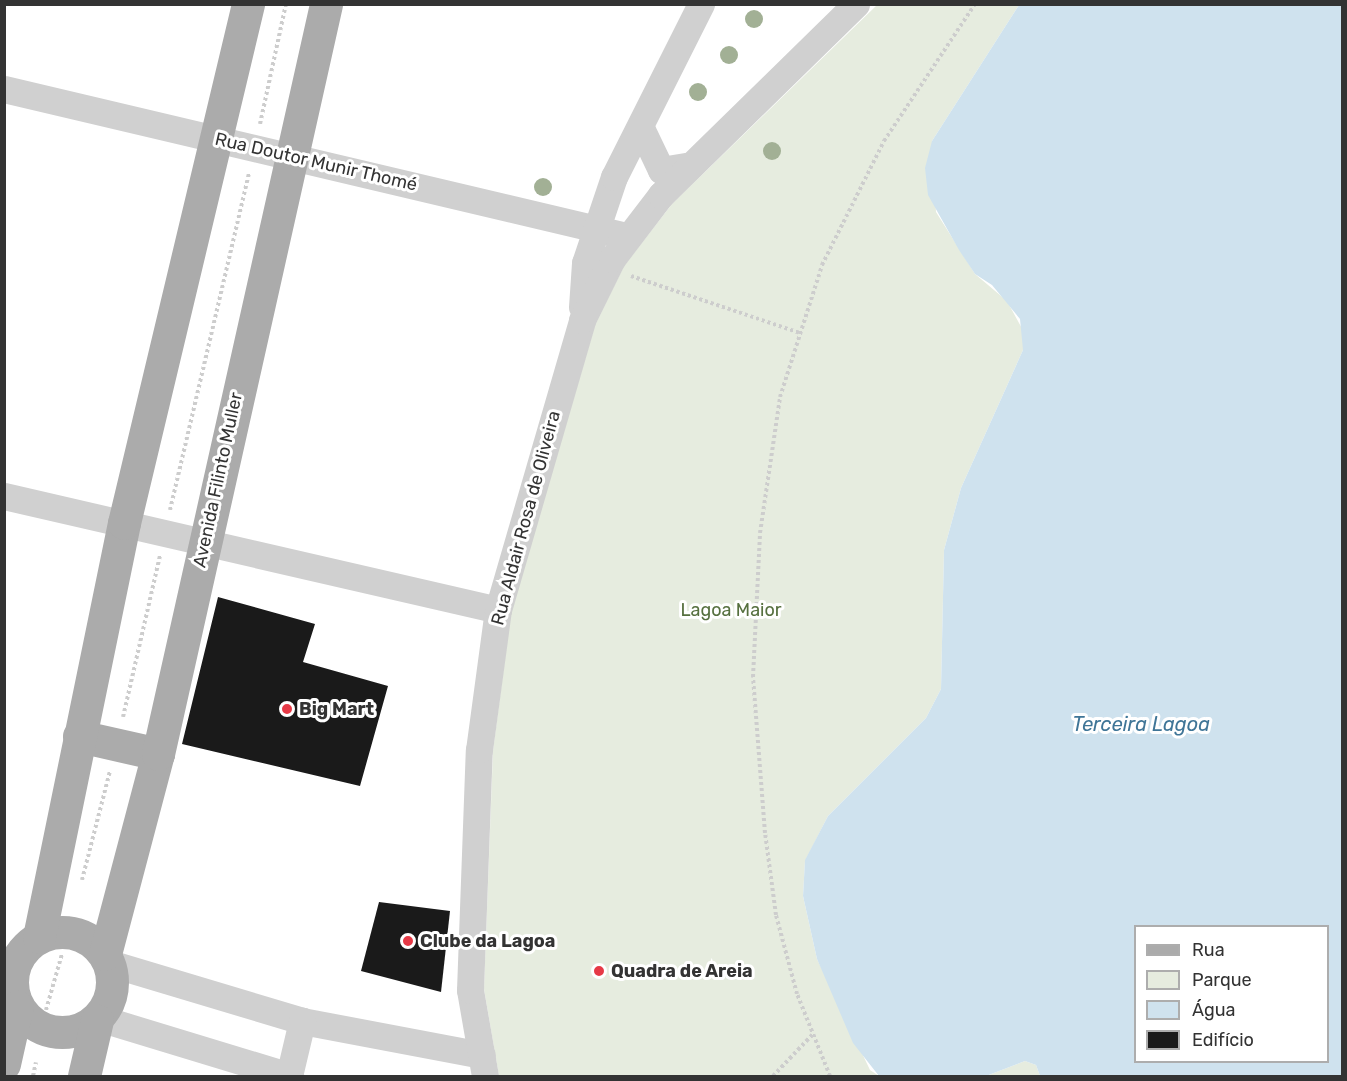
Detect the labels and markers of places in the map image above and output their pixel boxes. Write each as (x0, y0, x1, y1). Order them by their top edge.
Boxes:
place label: Big Mart (299, 698, 374, 720)
marker: Big Mart (280, 702, 294, 716)
place label: Clube da Lagoa (420, 930, 555, 952)
marker: Clube da Lagoa (401, 934, 415, 948)
place label: Quadra de Areia (611, 960, 753, 982)
marker: Quadra de Areia (592, 964, 606, 978)

